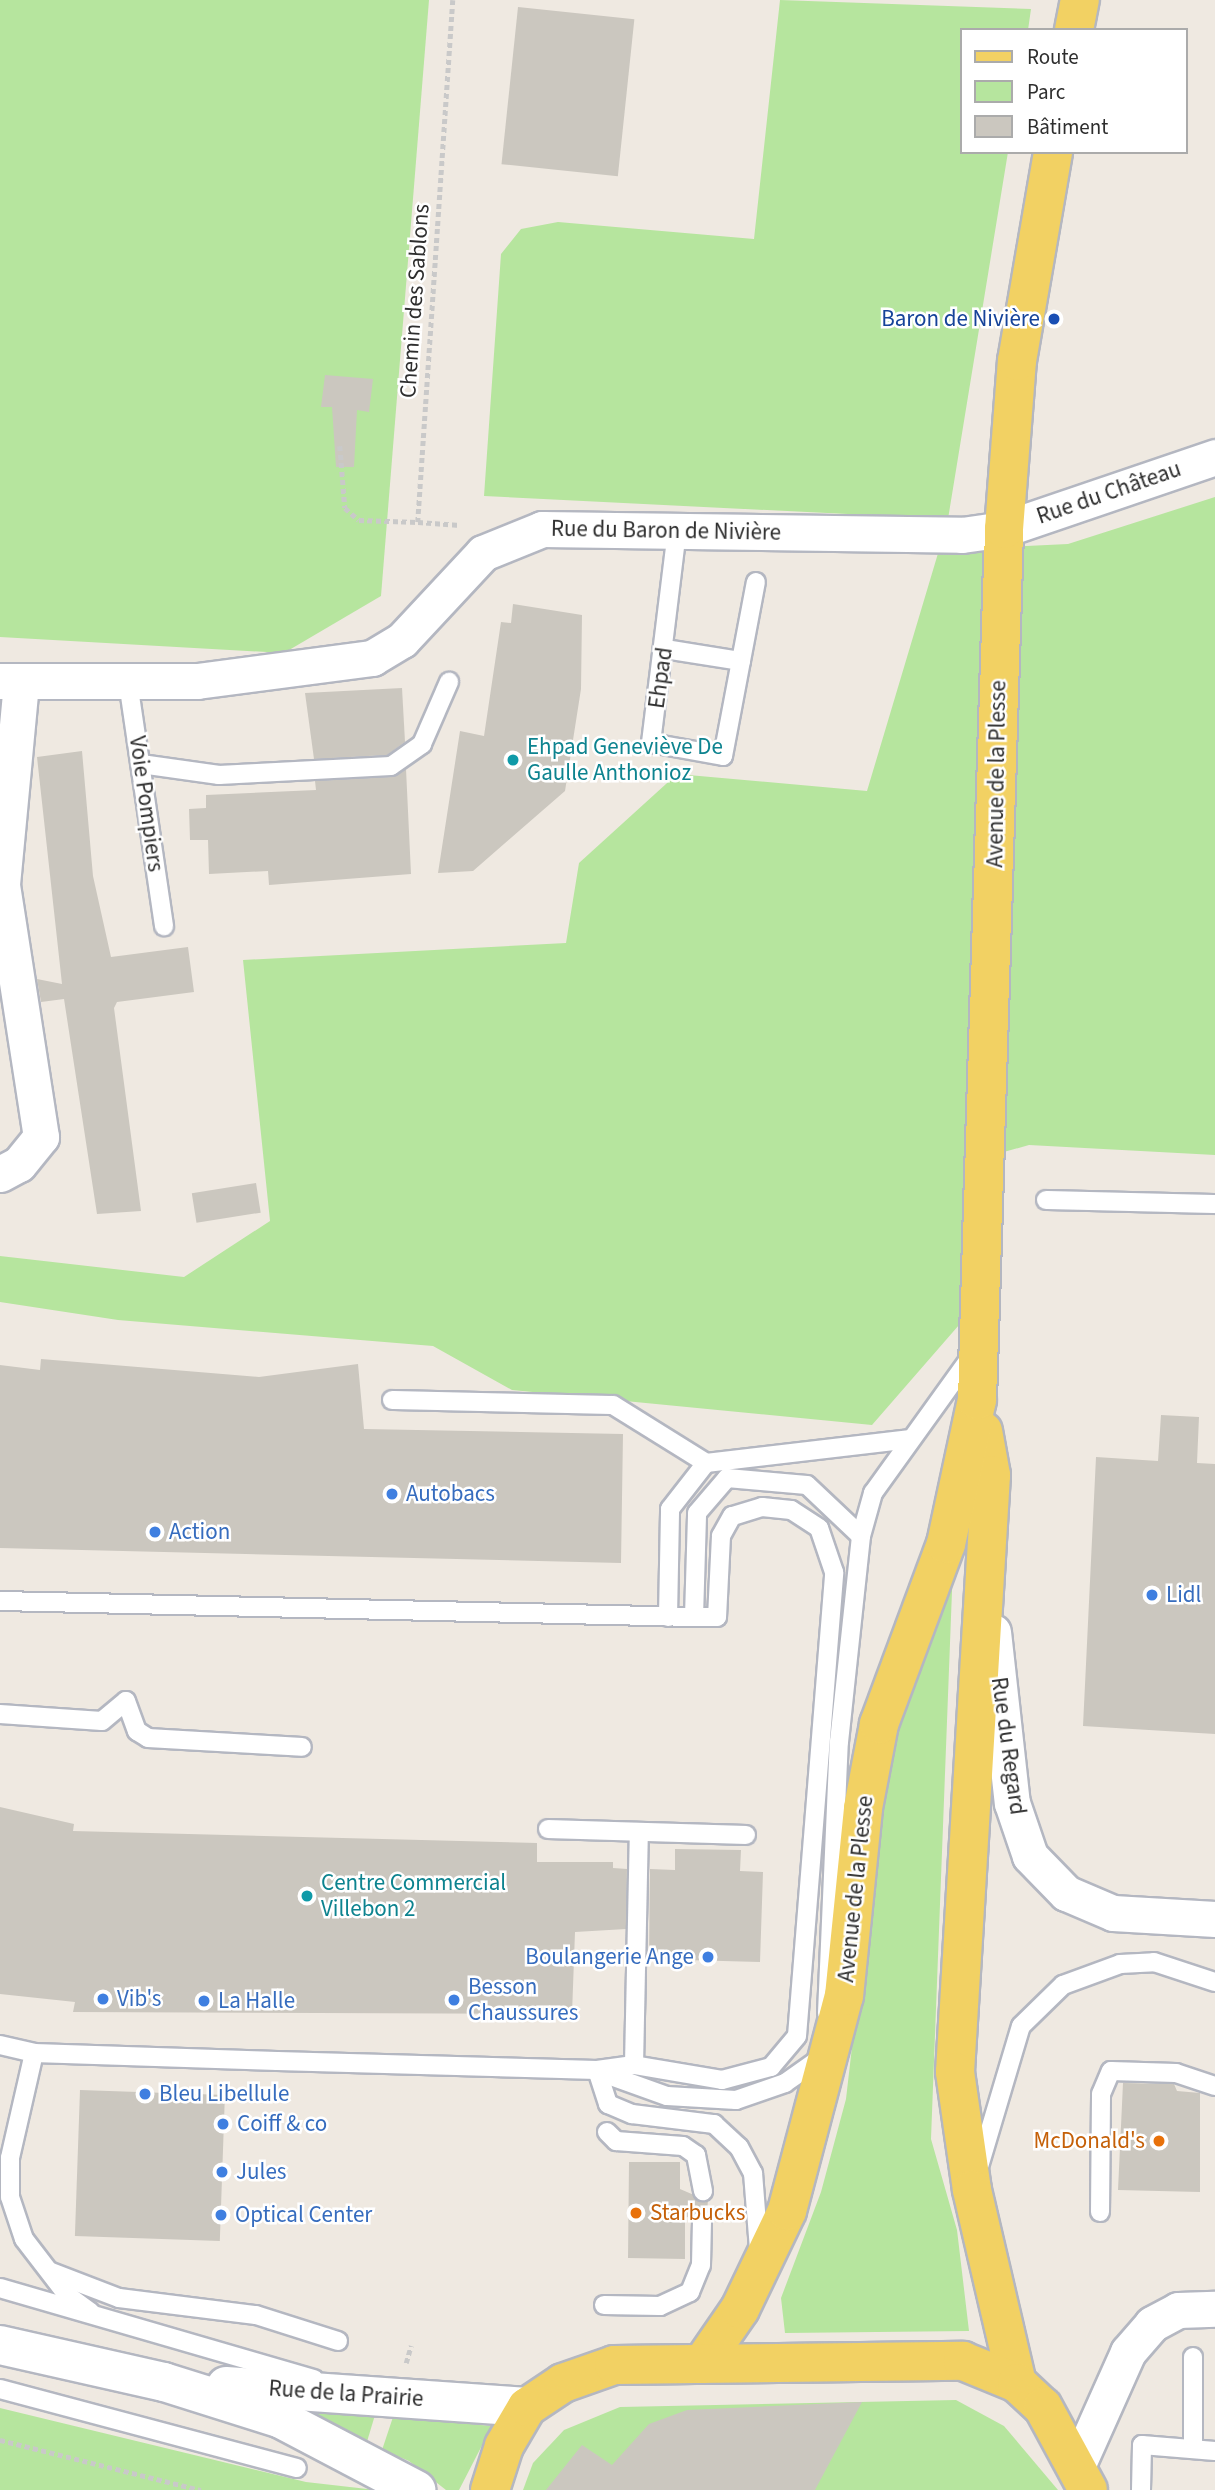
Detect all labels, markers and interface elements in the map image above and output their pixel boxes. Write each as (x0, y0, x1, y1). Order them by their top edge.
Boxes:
legend (960, 28, 1187, 154)
text: Route (1027, 42, 1079, 72)
text: Parc (1027, 77, 1065, 107)
text: Bâtiment (1027, 112, 1108, 142)
street label: Chemin des Sablons (394, 203, 436, 399)
place label: Baron de Nivière (881, 305, 1040, 333)
marker: Baron de Nivière (1046, 311, 1062, 327)
street label: Rue du Château (1033, 455, 1185, 531)
street label: Rue du Baron de Nivière (551, 515, 781, 547)
street label: Ehpad (643, 646, 679, 710)
street label: Avenue de la Plesse (982, 680, 1012, 868)
place label: Ehpad Geneviève De Gaulle Anthonioz (527, 733, 723, 787)
street label: Voie Pompiers (123, 734, 169, 874)
marker: Ehpad Geneviève De Gaulle Anthonioz (505, 752, 521, 768)
place label: Autobacs (406, 1480, 495, 1508)
marker: Autobacs (384, 1486, 400, 1502)
place label: Action (169, 1518, 230, 1546)
marker: Action (147, 1524, 163, 1540)
place label: Lidl (1166, 1581, 1201, 1609)
marker: Lidl (1144, 1587, 1160, 1603)
street label: Rue du Regard (985, 1675, 1031, 1817)
street label: Avenue de la Plesse (832, 1794, 880, 1984)
place label: Centre Commercial Villebon 2 (321, 1869, 506, 1923)
marker: Centre Commercial Villebon 2 (299, 1888, 315, 1904)
place label: Boulangerie Ange (525, 1943, 694, 1971)
marker: Boulangerie Ange (700, 1949, 716, 1965)
place label: Besson Chaussures (468, 1973, 578, 2027)
place label: Vib's (117, 1985, 161, 2013)
place label: La Halle (218, 1987, 295, 2015)
marker: Vib's (95, 1991, 111, 2007)
marker: Besson Chaussures (446, 1992, 462, 2008)
marker: La Halle (196, 1993, 212, 2009)
place label: Bleu Libellule (159, 2080, 289, 2108)
marker: Bleu Libellule (137, 2086, 153, 2102)
place label: Coiff & co (237, 2110, 327, 2138)
marker: Coiff & co (215, 2116, 231, 2132)
place label: McDonald's (1033, 2127, 1145, 2155)
marker: McDonald's (1151, 2133, 1167, 2149)
place label: Jules (236, 2158, 286, 2186)
marker: Jules (214, 2164, 230, 2180)
place label: Starbucks (650, 2199, 745, 2227)
place label: Optical Center (235, 2201, 372, 2229)
marker: Starbucks (628, 2205, 644, 2221)
marker: Optical Center (213, 2207, 229, 2223)
street label: Rue de la Prairie (268, 2375, 424, 2413)

